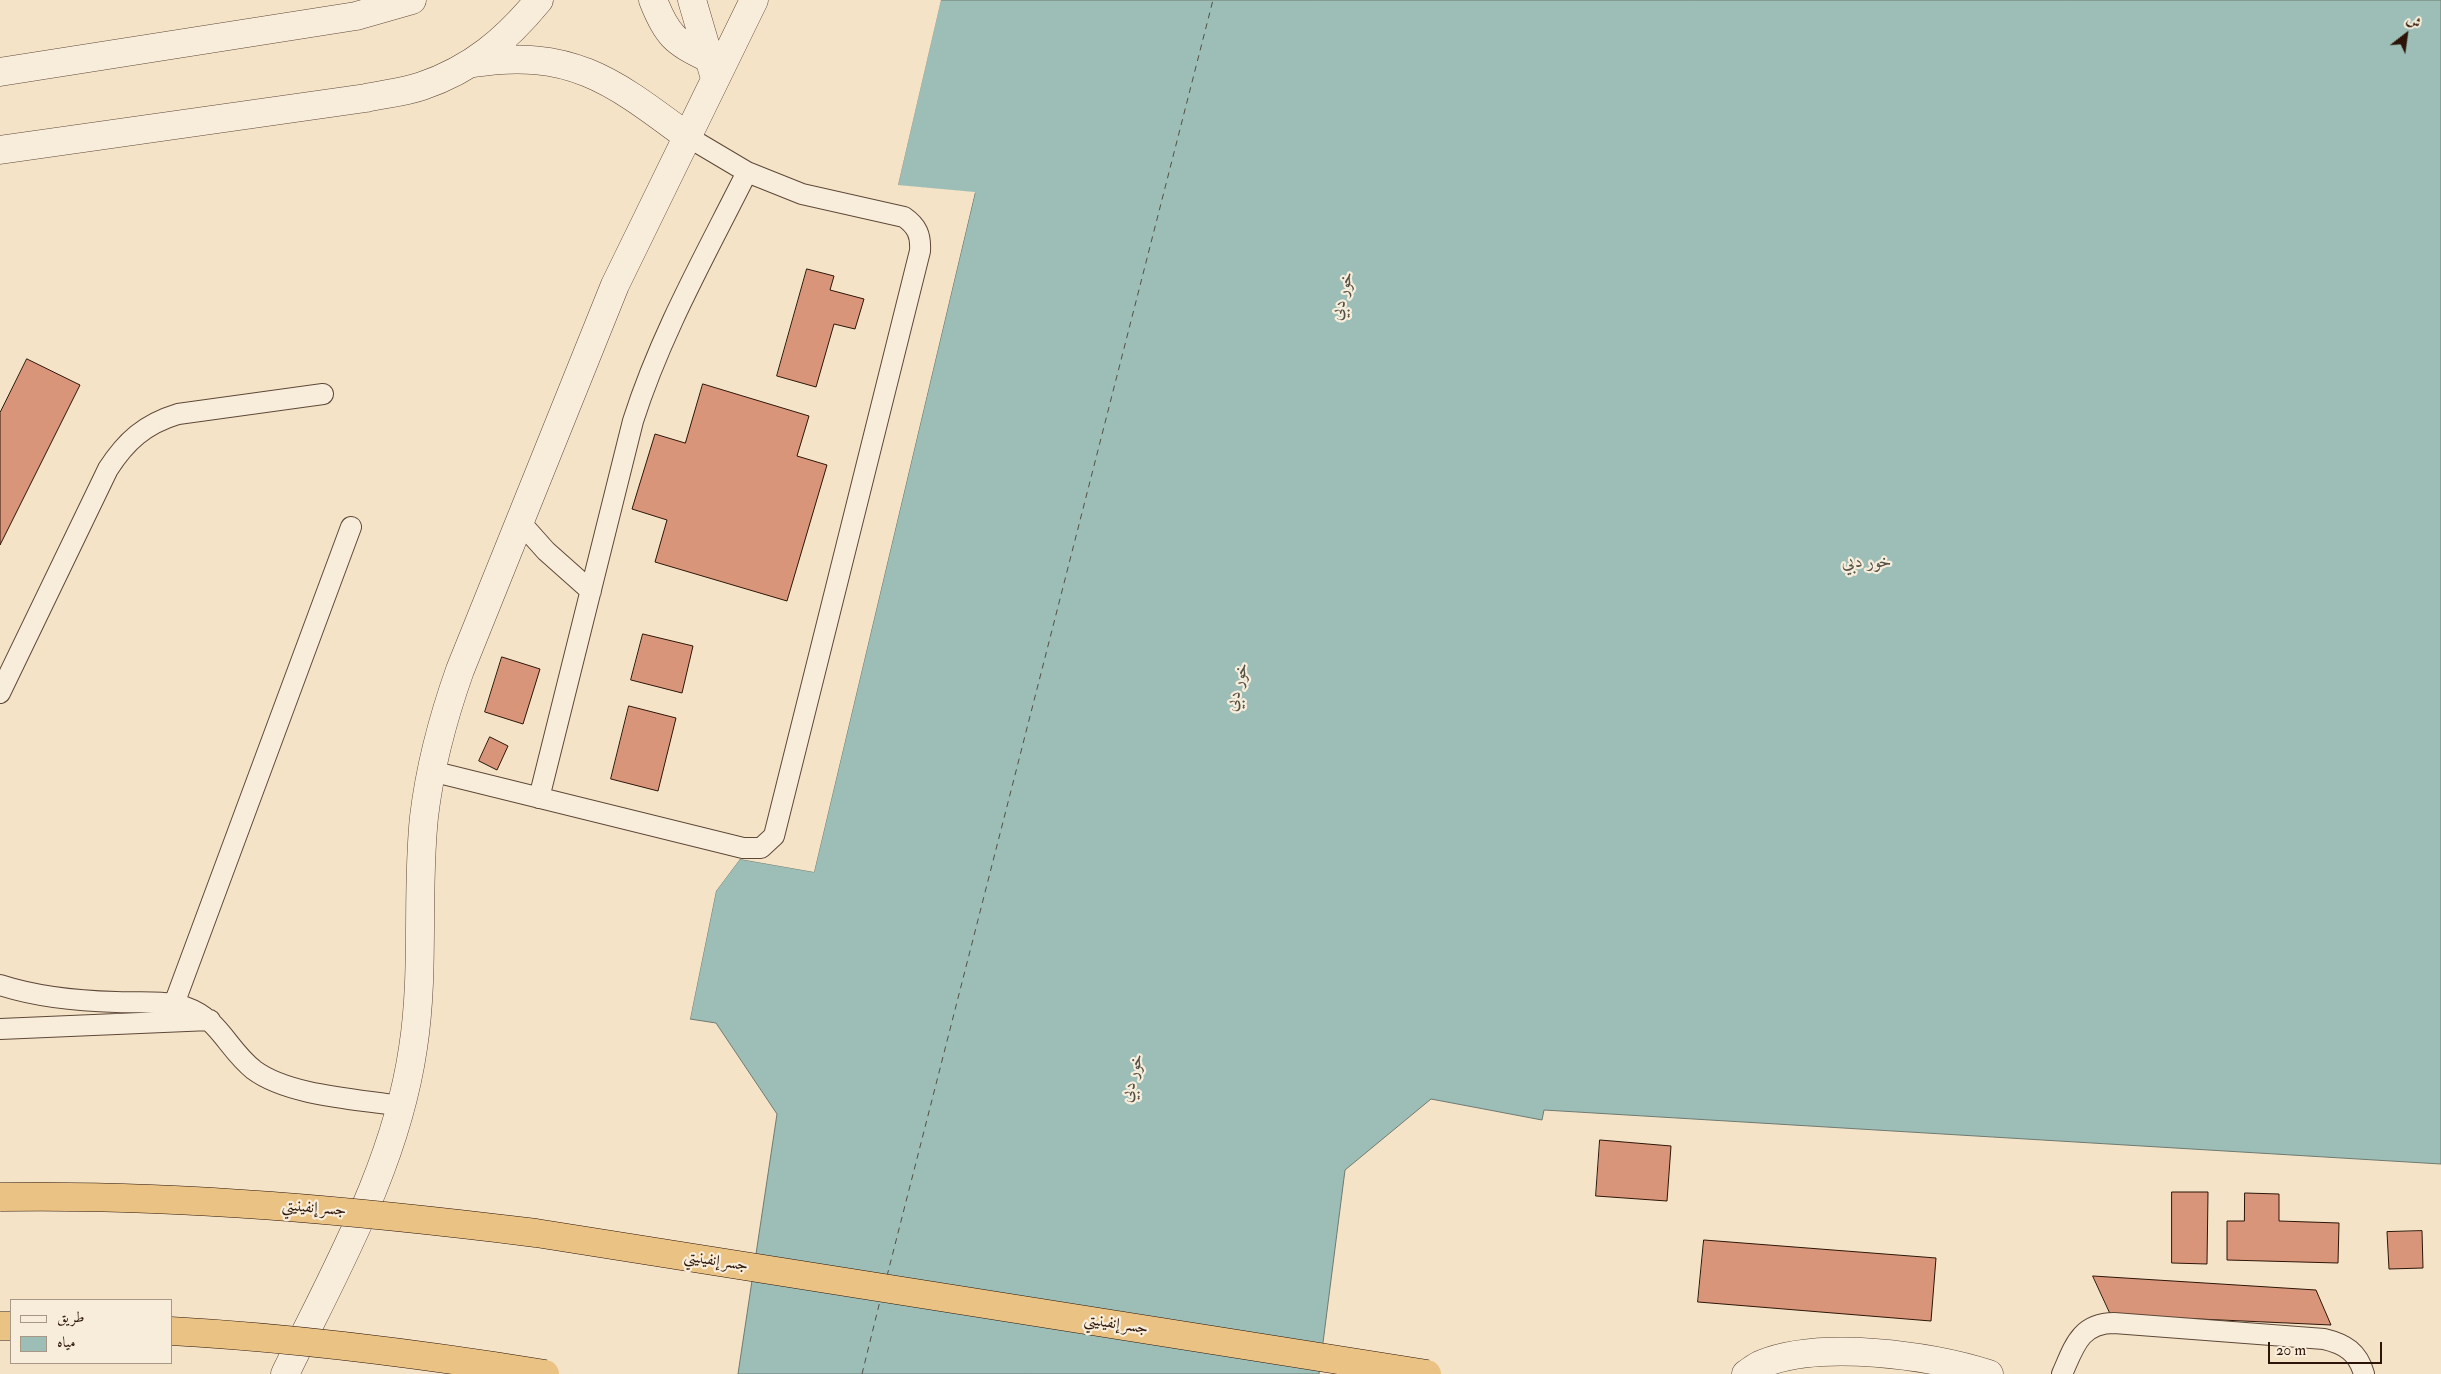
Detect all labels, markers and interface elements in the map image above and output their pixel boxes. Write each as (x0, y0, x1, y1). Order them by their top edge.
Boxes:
north arrow (2381, 10, 2431, 60)
text: ش (2403, 11, 2424, 32)
water label: خور دبي (1326, 269, 1360, 323)
water label: خور دبي (1842, 552, 1892, 574)
water label: خور دبي (1221, 660, 1255, 714)
water label: خور دبي (1116, 1051, 1150, 1105)
street label: جسر إنفينيتي (281, 1197, 347, 1221)
street label: جسر إنفينيتي (683, 1247, 749, 1277)
legend (10, 1299, 172, 1364)
text: طريق (57, 1308, 84, 1327)
street label: جسر إنفينيتي (1083, 1310, 1149, 1340)
scale bar (2271, 1332, 2385, 1364)
text: مياه (57, 1333, 75, 1352)
text: 20 m (2276, 1341, 2306, 1360)

